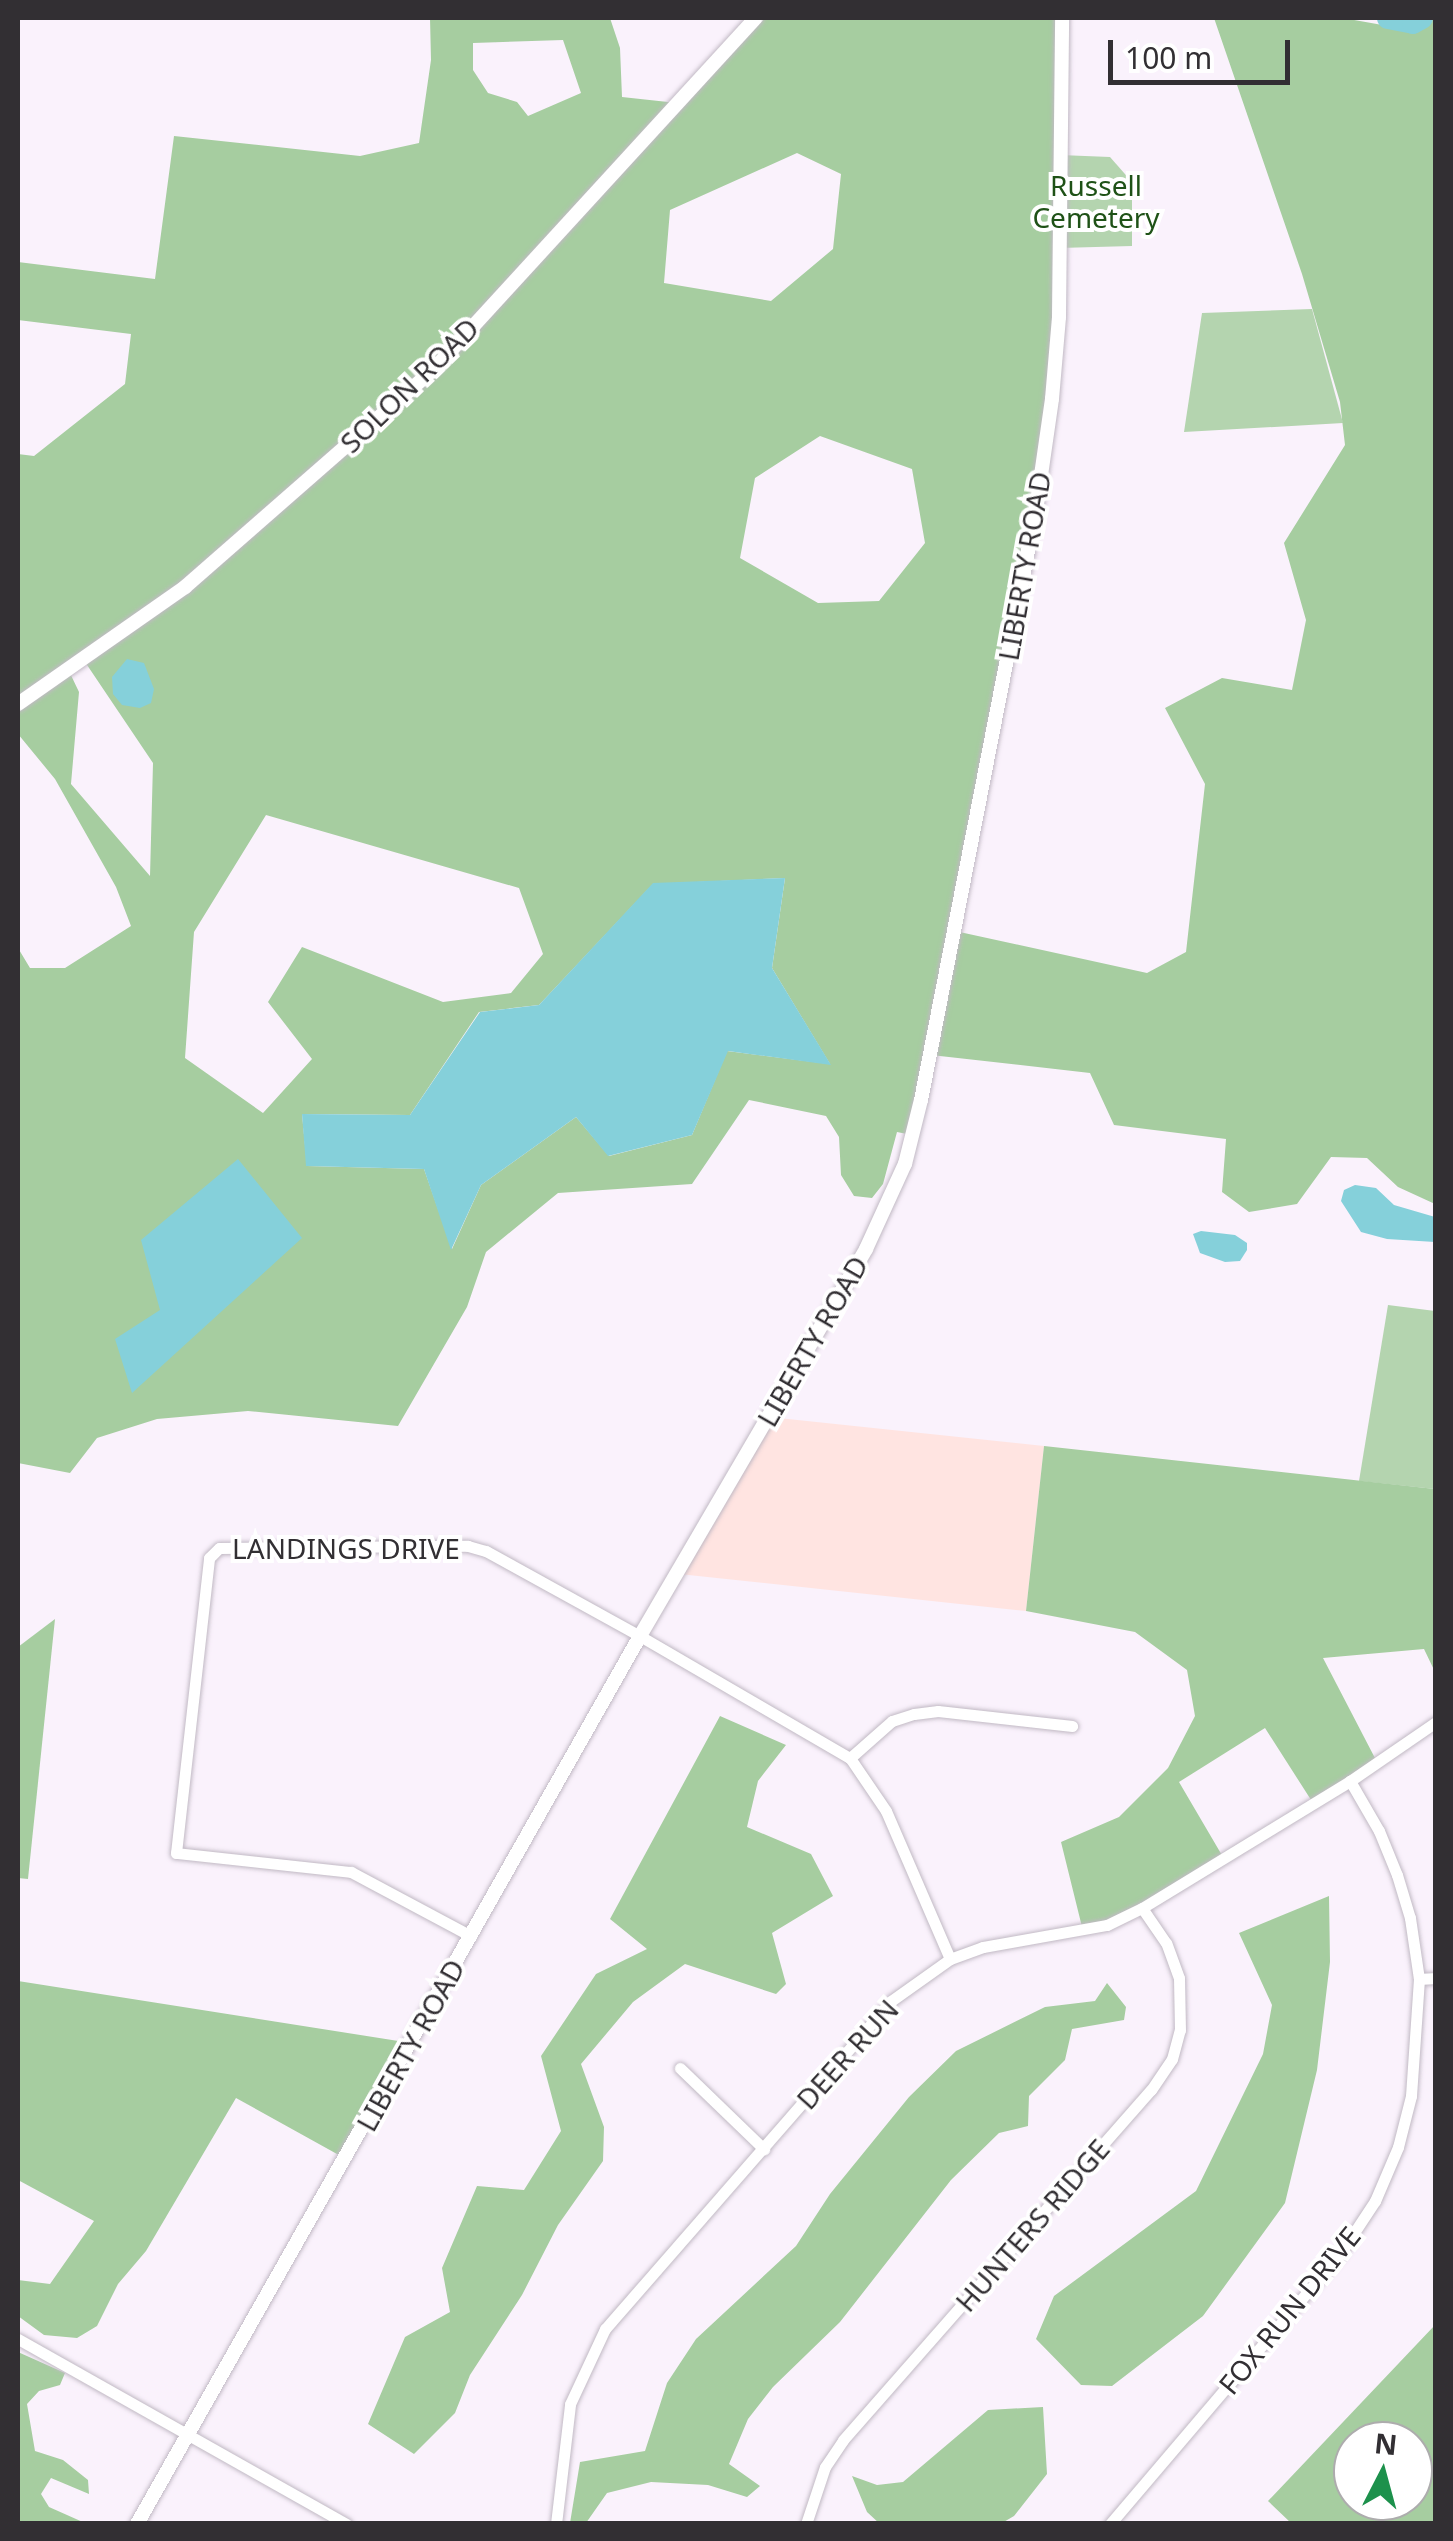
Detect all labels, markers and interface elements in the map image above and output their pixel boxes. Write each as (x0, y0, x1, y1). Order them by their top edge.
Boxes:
scale bar (1113, 20, 1296, 82)
text: 100 m (1125, 37, 1212, 78)
park label: Russell Cemetery (1032, 168, 1160, 234)
street label: SOLON ROAD (333, 311, 485, 459)
street label: LIBERTY ROAD (991, 469, 1057, 663)
street label: LIBERTY ROAD (750, 1250, 874, 1432)
street label: LANDINGS DRIVE (232, 1531, 460, 1565)
street label: LIBERTY ROAD (349, 1953, 471, 2137)
street label: DEER RUN (789, 1992, 905, 2116)
street label: HUNTERS RIDGE (948, 2132, 1116, 2318)
street label: FOX RUN DRIVE (1211, 2220, 1367, 2400)
north arrow (1333, 2421, 1433, 2521)
text: N (1373, 2423, 1399, 2463)

